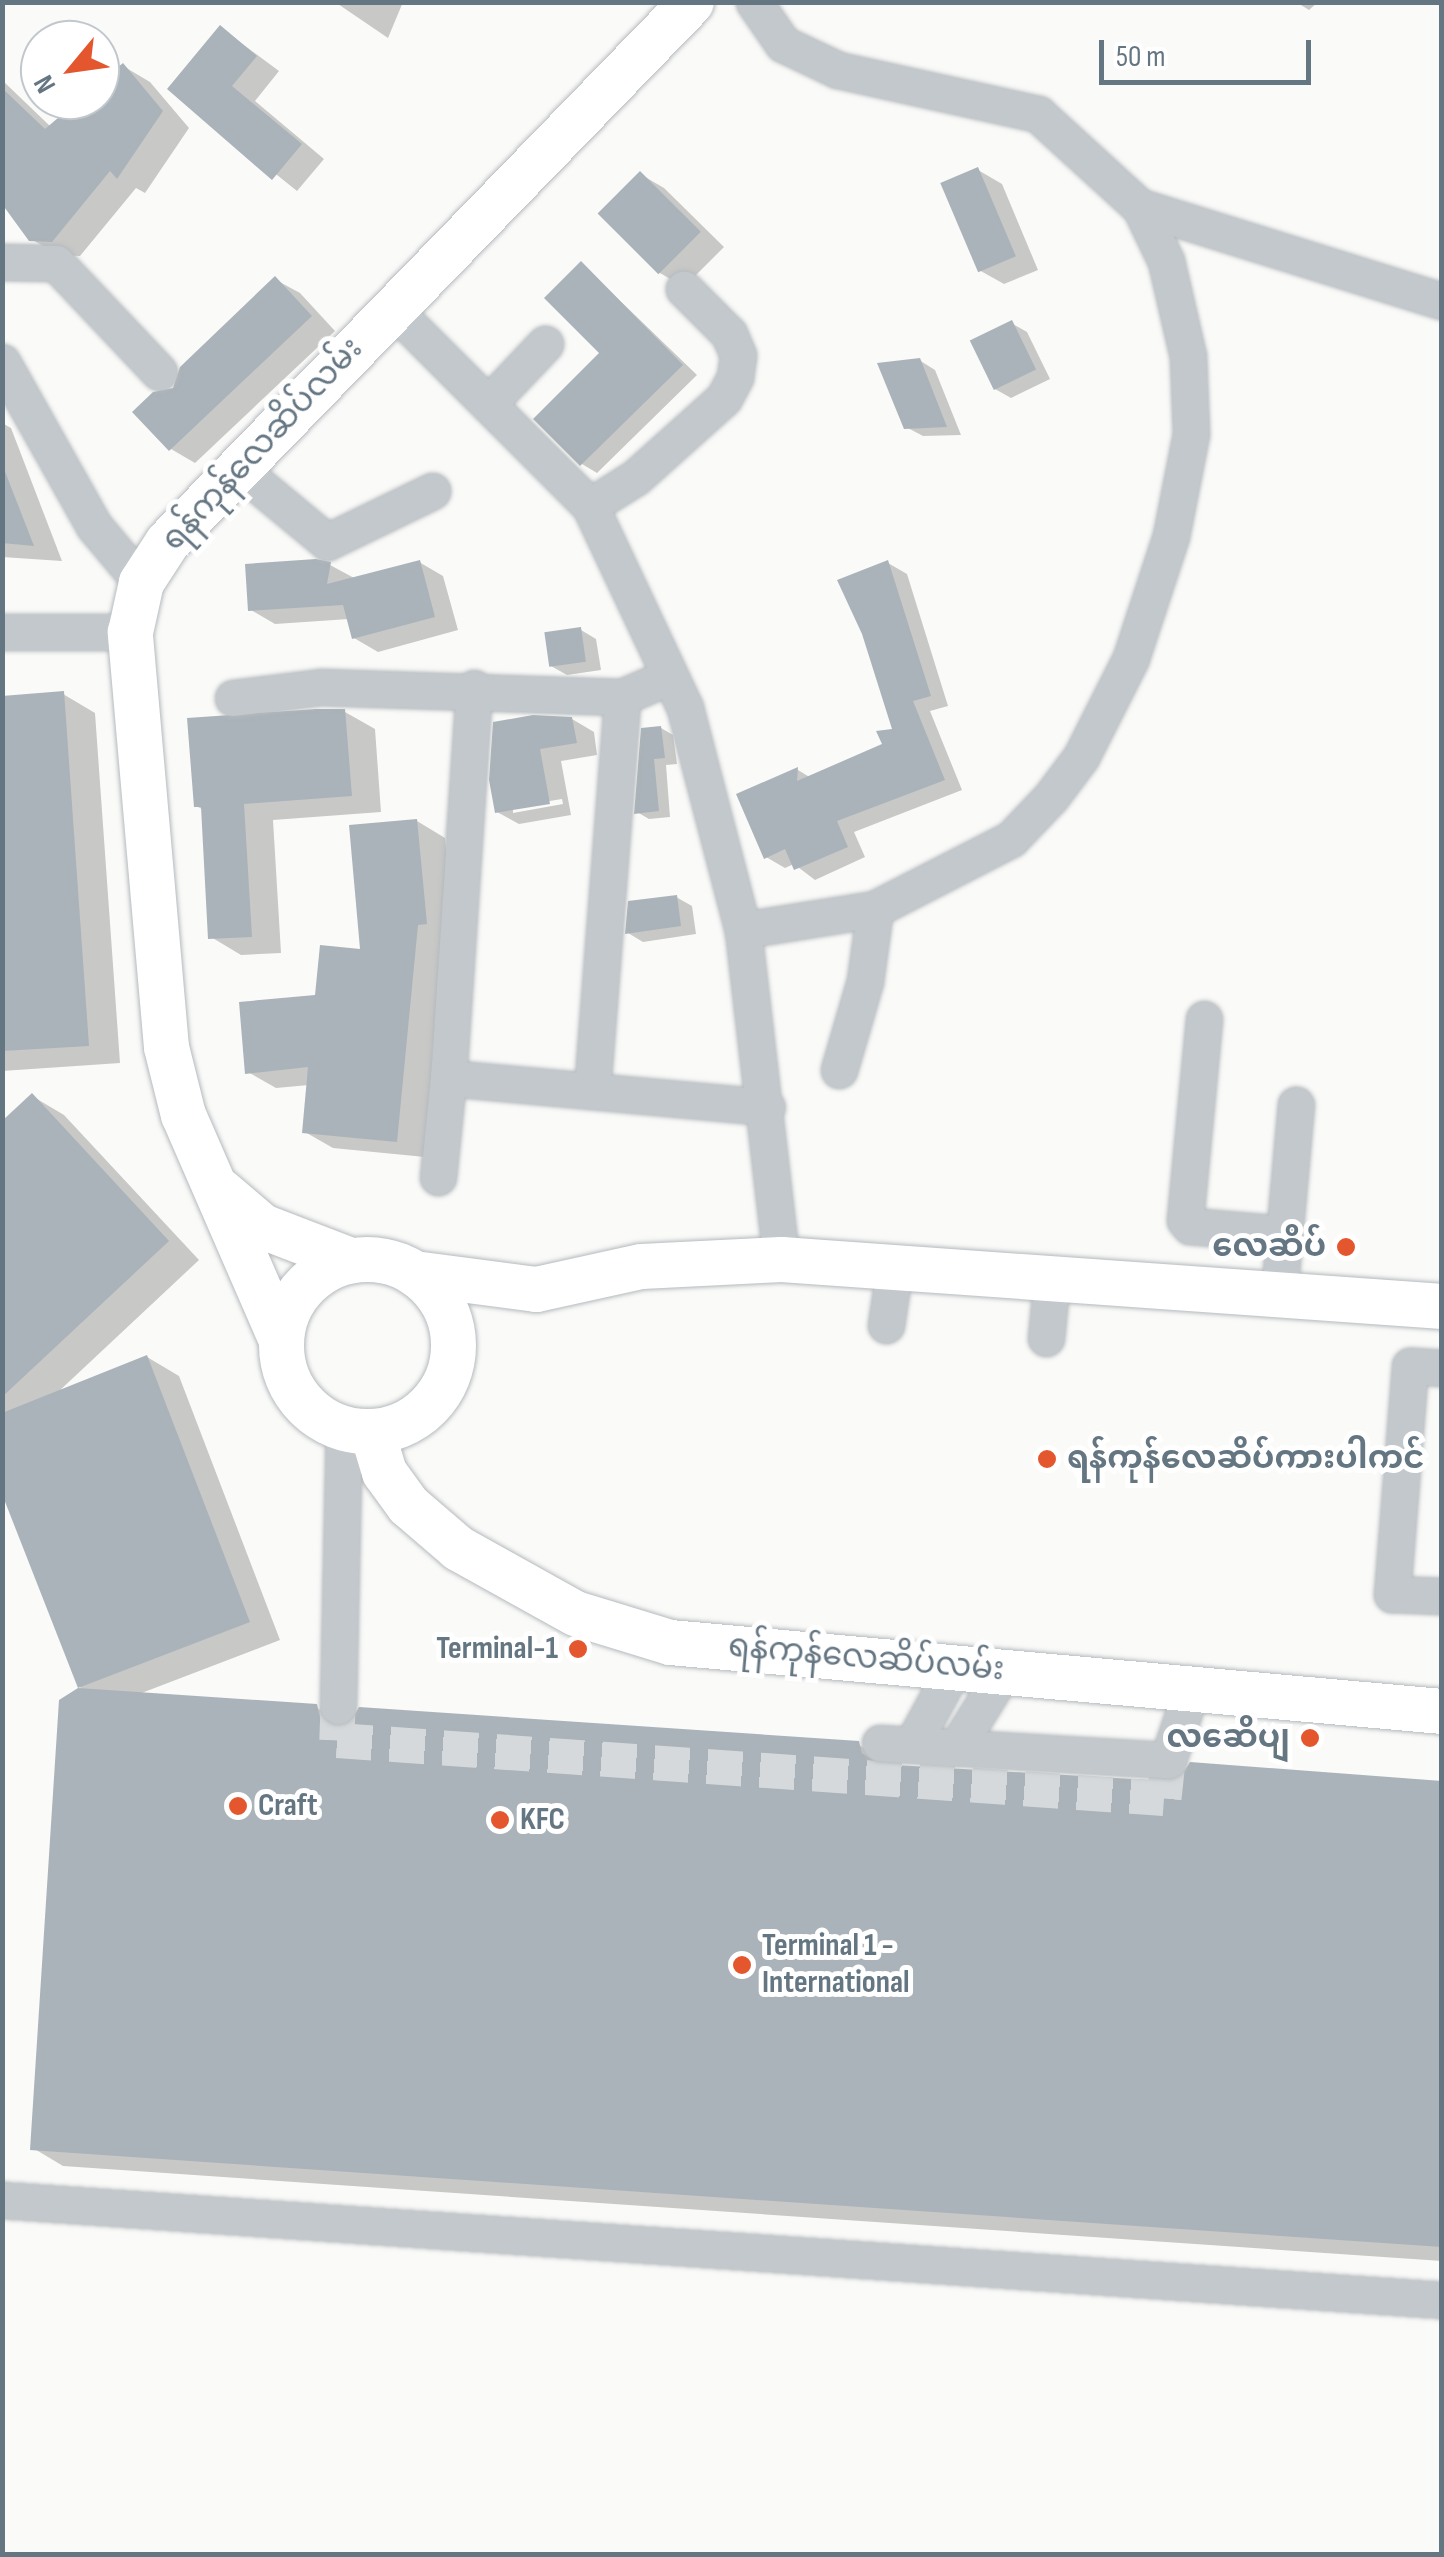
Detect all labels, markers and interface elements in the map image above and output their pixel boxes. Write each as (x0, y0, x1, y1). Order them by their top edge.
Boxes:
north arrow (20, 20, 120, 120)
scale bar (1104, 20, 1316, 82)
text: 50 m (1116, 39, 1165, 75)
text: N (27, 69, 63, 98)
street label: ရန်ကုန်လေဆိပ်လမ်း (155, 331, 371, 559)
place label: လေဆိပ် (1212, 1228, 1326, 1266)
marker: လေဆိပ် (1335, 1236, 1357, 1258)
place label: ရန်ကုန်လေဆိပ်ကားပါကင် (1067, 1440, 1424, 1478)
marker: ရန်ကုန်လေဆိပ်ကားပါကင် (1036, 1448, 1058, 1470)
street label: ရန်ကုန်လေဆိပ်လမ်း (726, 1628, 1006, 1690)
place label: Terminal-1 (436, 1630, 558, 1668)
marker: Terminal-1 (567, 1638, 589, 1660)
place label: လဆေိပျ (1166, 1719, 1290, 1757)
marker: လဆေိပျ (1299, 1727, 1321, 1749)
place label: Craft (258, 1787, 318, 1825)
marker: Craft (227, 1795, 249, 1817)
place label: KFC (520, 1801, 565, 1839)
marker: KFC (489, 1809, 511, 1831)
place label: Terminal 1 - International (762, 1928, 910, 2003)
marker: Terminal 1 - International (731, 1954, 753, 1976)

